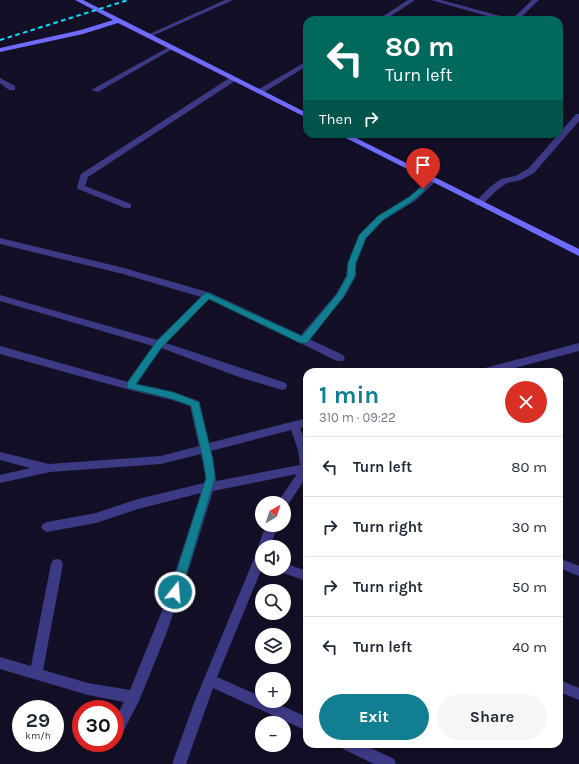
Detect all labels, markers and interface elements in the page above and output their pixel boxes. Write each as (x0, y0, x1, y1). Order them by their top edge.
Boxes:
text: 80 m (385, 30, 454, 63)
icon: left (319, 32, 371, 84)
text: Turn left (385, 64, 453, 86)
icon: right (360, 108, 382, 130)
text: Then (319, 110, 352, 128)
pin (406, 148, 440, 189)
icon: arrive (412, 154, 434, 176)
text: 1 min (319, 381, 379, 409)
button: close (505, 381, 547, 423)
text: 310 m · 09:22 (319, 410, 396, 425)
icon: left (319, 456, 341, 478)
text: Turn left (353, 458, 412, 476)
text: 80 m (511, 458, 547, 476)
north arrow (255, 496, 291, 532)
map controls (255, 496, 291, 752)
icon: right (319, 516, 341, 538)
text: Turn right (353, 518, 423, 536)
text: 30 m (512, 518, 547, 536)
button: sound (255, 540, 291, 576)
position arrow (154, 571, 196, 613)
icon: right (319, 576, 341, 598)
text: Turn right (353, 578, 423, 596)
text: 50 m (512, 578, 547, 596)
button: search (255, 584, 291, 620)
button: layers (255, 628, 291, 664)
icon: left (319, 636, 341, 658)
text: Turn left (353, 638, 412, 656)
text: 40 m (512, 638, 547, 656)
button: + (255, 672, 291, 708)
button: Exit (319, 694, 429, 740)
button: Share (437, 694, 547, 740)
speed limit sign: 30 (72, 700, 124, 752)
text: 29 (26, 709, 50, 732)
button: − (255, 716, 291, 752)
text: km/h (25, 730, 51, 742)

